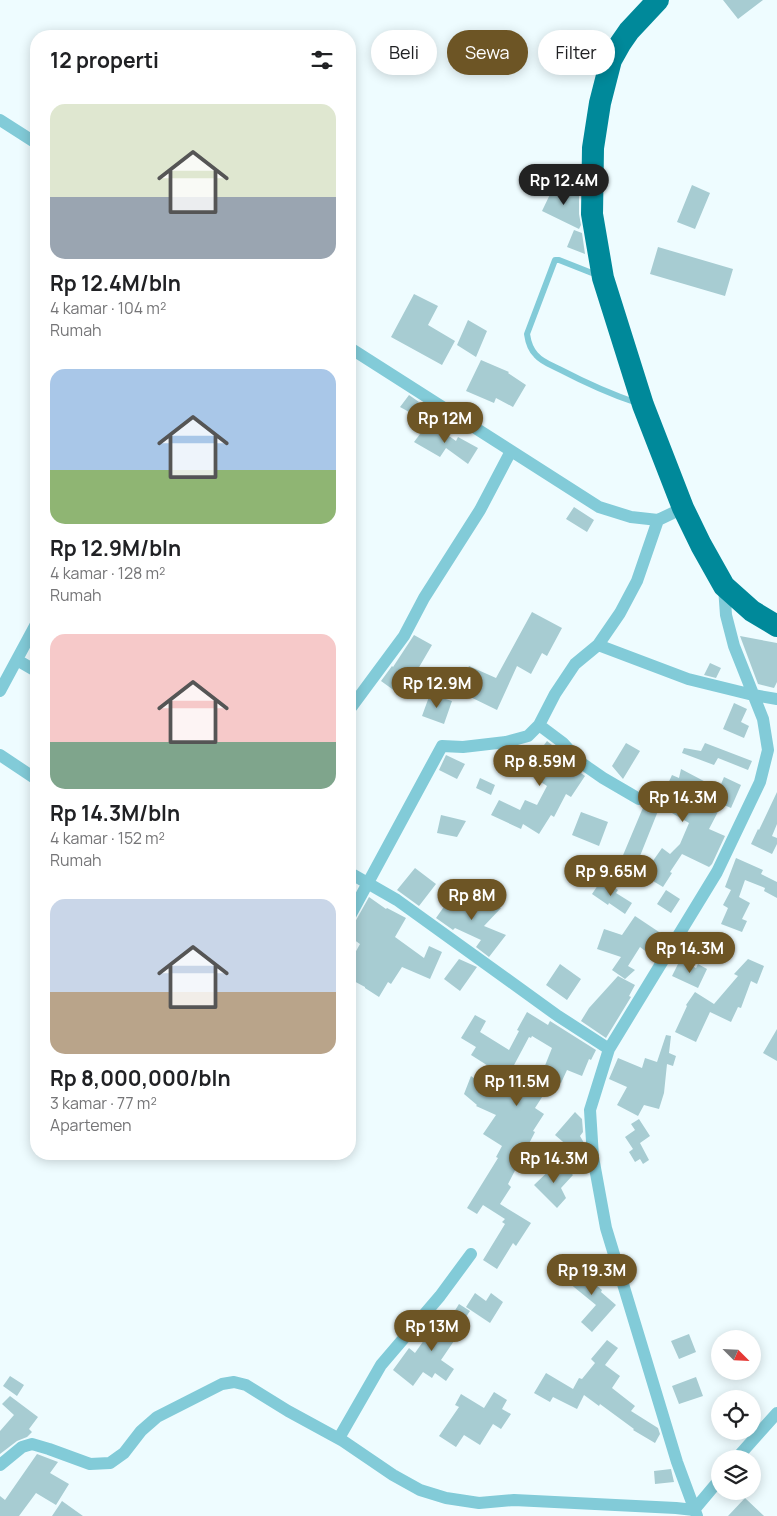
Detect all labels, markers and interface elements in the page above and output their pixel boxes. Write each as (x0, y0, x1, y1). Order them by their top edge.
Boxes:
chip: Beli (371, 30, 437, 75)
chip: Sewa (447, 30, 528, 75)
chip: Filter (538, 30, 615, 75)
text: 12 properti (50, 46, 159, 74)
icon: filters (308, 46, 336, 74)
icon: home (148, 137, 238, 227)
pin: Rp 12.4M (512, 164, 616, 206)
text: Rp 12.4M (530, 169, 598, 191)
text: Rp 12.4M/bln (50, 269, 181, 297)
text: 4 kamar · 104 m² (50, 297, 166, 319)
text: Rumah (50, 319, 102, 341)
icon: home (148, 402, 238, 492)
pin: Rp 12M (404, 402, 486, 444)
text: Rp 12M (418, 407, 472, 429)
text: Rp 12.9M/bln (50, 534, 181, 562)
text: 4 kamar · 128 m² (50, 562, 166, 584)
text: Rumah (50, 584, 102, 606)
pin: Rp 12.9M (385, 666, 489, 709)
icon: home (148, 667, 238, 757)
text: Rp 12.9M (403, 672, 471, 694)
pin: Rp 8.59M (488, 744, 592, 787)
text: Rp 8.59M (504, 750, 576, 772)
pin: Rp 14.3M (631, 780, 735, 823)
text: Rp 14.3M (649, 786, 717, 808)
text: Rp 14.3M/bln (50, 799, 180, 827)
text: 4 kamar · 152 m² (50, 827, 165, 849)
text: Rumah (50, 849, 102, 871)
pin: Rp 9.65M (559, 854, 663, 897)
text: Rp 9.65M (575, 860, 647, 882)
pin: Rp 8M (437, 878, 507, 921)
text: Rp 8M (448, 884, 496, 906)
icon: home (148, 932, 238, 1022)
pin: Rp 14.3M (638, 932, 742, 974)
text: Rp 14.3M (656, 937, 724, 959)
text: Rp 8,000,000/bln (50, 1064, 231, 1092)
pin: Rp 11.5M (465, 1064, 569, 1107)
text: Rp 11.5M (485, 1070, 549, 1092)
text: 3 kamar · 77 m² (50, 1092, 157, 1114)
text: Apartemen (50, 1114, 132, 1136)
pin: Rp 14.3M (502, 1142, 606, 1184)
text: Rp 14.3M (520, 1147, 588, 1169)
pin: Rp 19.3M (540, 1254, 644, 1296)
text: Rp 19.3M (558, 1259, 626, 1281)
pin: Rp 13M (391, 1310, 473, 1352)
text: Rp 13M (405, 1315, 459, 1337)
north arrow (711, 1330, 761, 1380)
map controls (711, 1330, 761, 1500)
button: locate (711, 1390, 761, 1440)
button: layers (711, 1450, 761, 1500)

